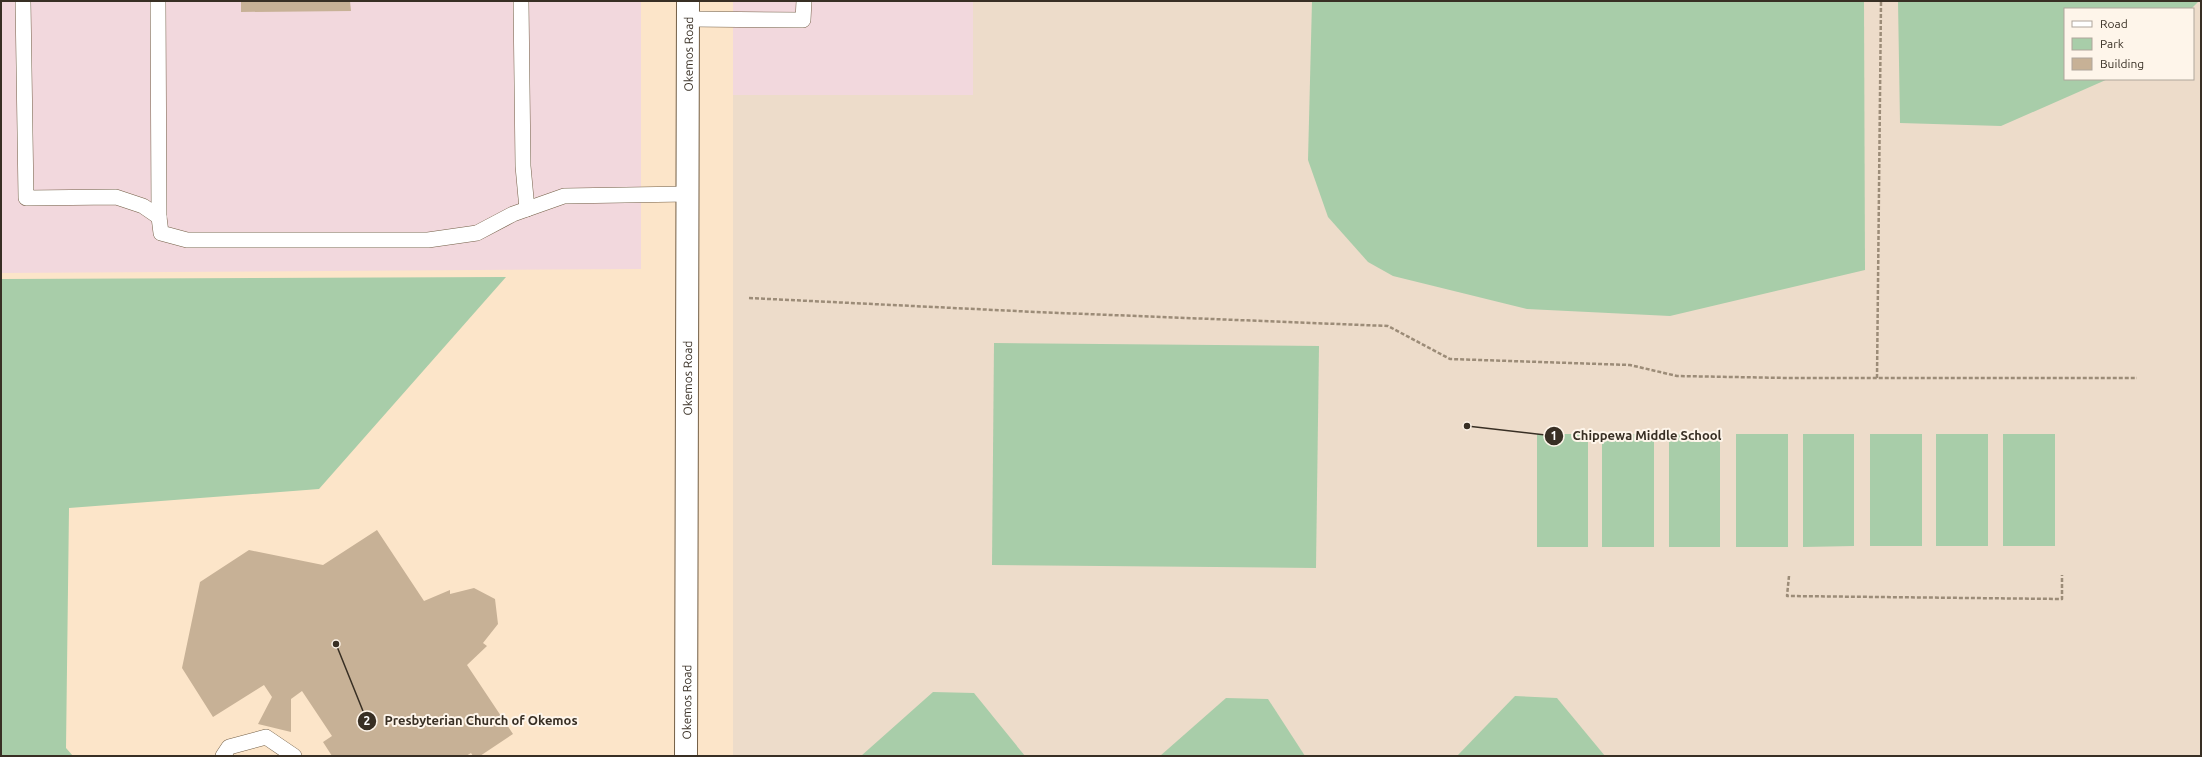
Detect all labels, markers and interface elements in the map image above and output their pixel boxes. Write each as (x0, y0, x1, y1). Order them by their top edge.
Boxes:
legend (2064, 8, 2194, 80)
street label: Okemos Road (681, 17, 694, 91)
text: Road (2100, 17, 2128, 30)
text: Park (2100, 37, 2124, 50)
text: Building (2100, 57, 2144, 70)
street label: Okemos Road (680, 341, 694, 415)
callout: Chippewa Middle School (1544, 423, 1729, 448)
text: Chippewa Middle School (1572, 428, 1722, 442)
text: 1 (1551, 429, 1557, 442)
street label: Okemos Road (680, 665, 693, 739)
callout: Presbyterian Church of Okemos (357, 708, 586, 733)
text: Presbyterian Church of Okemos (384, 713, 578, 727)
text: 2 (364, 714, 371, 727)

